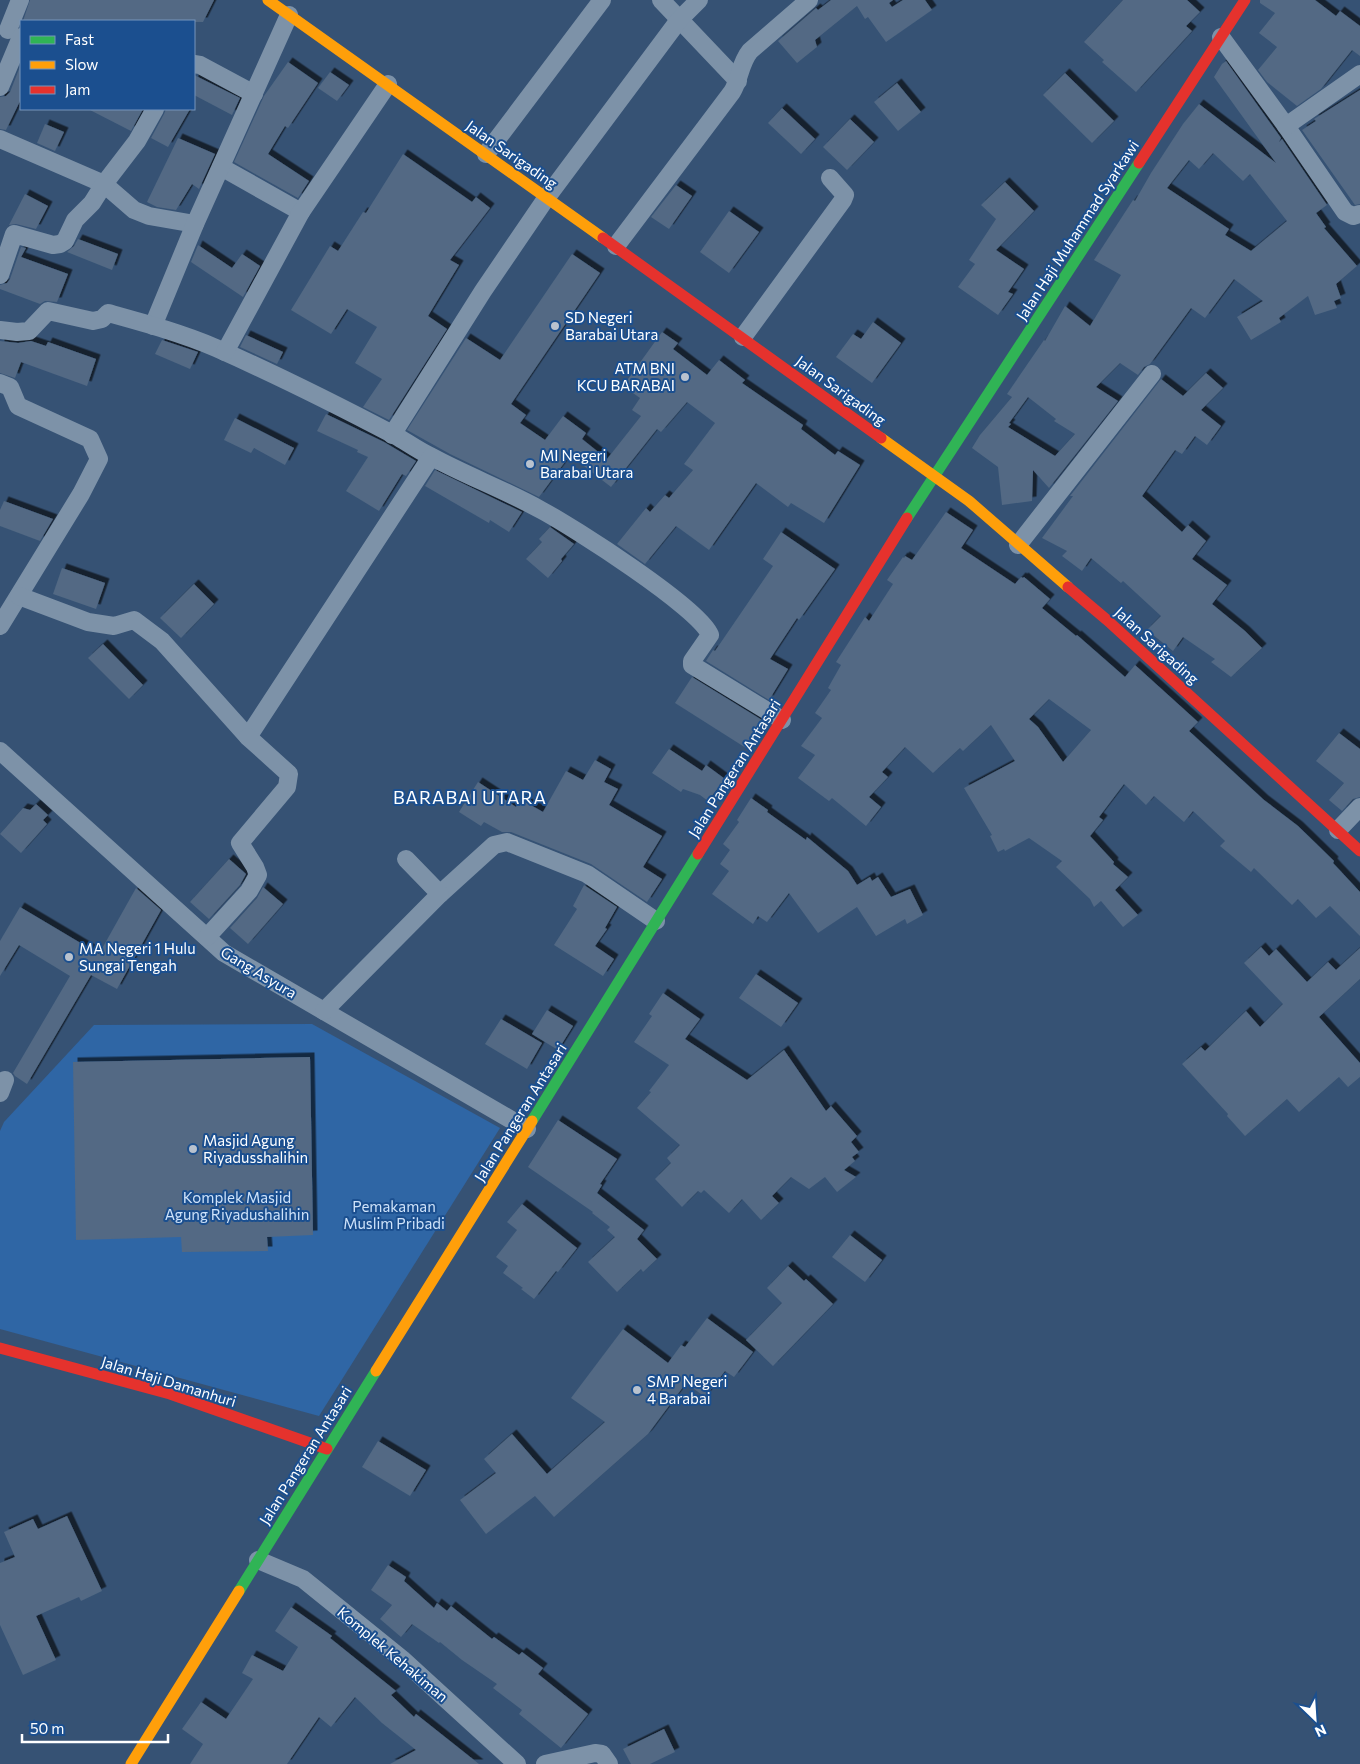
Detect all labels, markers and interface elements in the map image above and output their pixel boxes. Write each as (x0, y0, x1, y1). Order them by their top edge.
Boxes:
legend (20, 20, 195, 110)
text: Fast (65, 30, 94, 48)
text: Slow (65, 55, 98, 73)
text: Jam (65, 80, 90, 98)
street label: Jalan Sarigading (463, 116, 561, 192)
street label: Jalan Haji Muhammad Syarkawi (1012, 137, 1142, 323)
place label: SD Negeri Barabai Utara (565, 308, 658, 343)
marker: SD Negeri Barabai Utara (549, 320, 561, 332)
street label: Jalan Sarigading (792, 351, 890, 429)
place label: ATM BNI KCU BARABAI (577, 359, 675, 394)
marker: ATM BNI KCU BARABAI (679, 371, 691, 383)
place label: MI Negeri Barabai Utara (540, 446, 633, 481)
marker: MI Negeri Barabai Utara (524, 458, 536, 470)
street label: Jalan Sarigading (1111, 603, 1203, 687)
street label: Jalan Pangeran Antasari (684, 696, 784, 840)
district label: BARABAI UTARA (393, 786, 547, 808)
place label: MA Negeri 1 Hulu Sungai Tengah (79, 939, 196, 974)
street label: Gang Asyura (218, 942, 300, 1002)
marker: MA Negeri 1 Hulu Sungai Tengah (63, 951, 75, 963)
street label: Jalan Pangeran Antasari (470, 1040, 570, 1184)
place label: Masjid Agung Riyadusshalihin (203, 1131, 308, 1166)
marker: Masjid Agung Riyadusshalihin (187, 1143, 199, 1155)
park label: Komplek Masjid Agung Riyadushalihin (165, 1188, 309, 1223)
park label: Pemakaman Muslim Pribadi (343, 1197, 445, 1232)
street label: Jalan Haji Damanhuri (99, 1352, 239, 1410)
place label: SMP Negeri 4 Barabai (647, 1372, 727, 1407)
street label: Jalan Pangeran Antasari (255, 1383, 355, 1527)
marker: SMP Negeri 4 Barabai (631, 1384, 643, 1396)
street label: Komplek Kehakiman (334, 1603, 452, 1705)
north arrow (1290, 1694, 1340, 1744)
scale bar (22, 1712, 169, 1744)
text: 50 m (30, 1719, 64, 1737)
text: N (1312, 1721, 1329, 1741)

